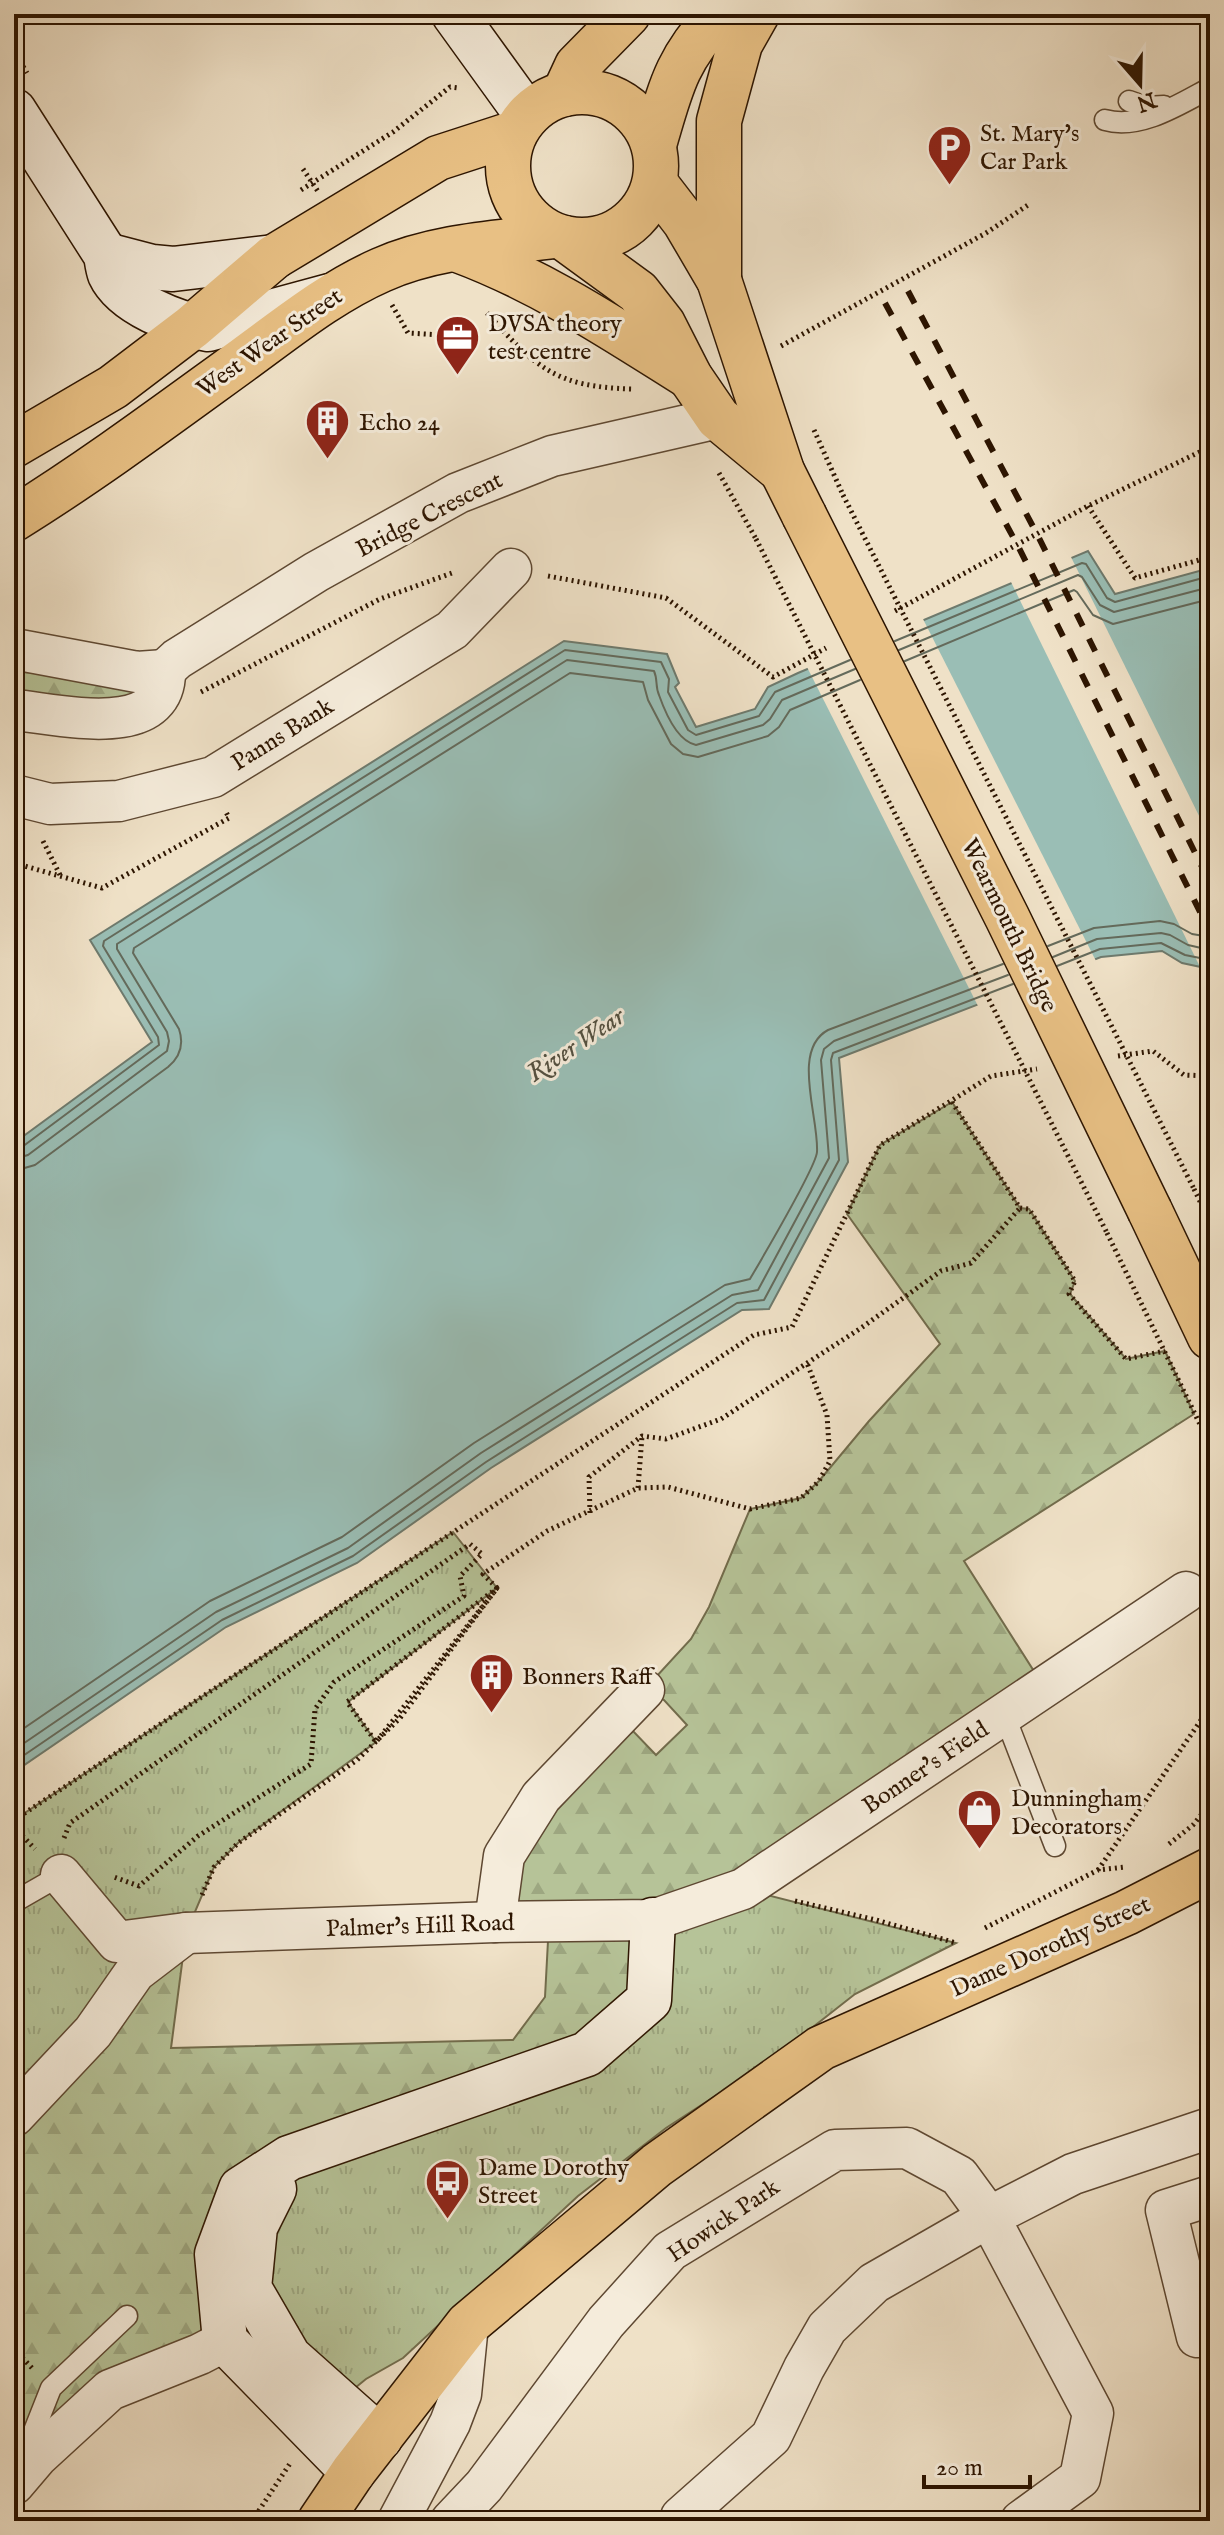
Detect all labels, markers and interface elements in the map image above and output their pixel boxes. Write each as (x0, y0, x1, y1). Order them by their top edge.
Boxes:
north arrow (1100, 44, 1180, 124)
text: N (1132, 84, 1161, 117)
place label: St. Mary's Car Park (980, 119, 1079, 178)
parking icon: St. Mary's Car Park (925, 123, 973, 186)
street label: West Wear Street (191, 281, 349, 405)
place label: DVSA theory test centre (488, 309, 622, 368)
office icon: DVSA theory test centre (433, 313, 481, 376)
building icon: Echo 24 (304, 398, 352, 461)
place label: Echo 24 (359, 408, 440, 439)
street label: Bridge Crescent (351, 465, 508, 566)
street label: Panns Bank (226, 692, 340, 779)
street label: Wearmouth Bridge (953, 834, 1064, 1018)
water label: River Wear (521, 1000, 632, 1090)
building icon: Bonners Raff (467, 1652, 515, 1715)
place label: Bonners Raff (522, 1662, 655, 1693)
street label: Bonner's Field (857, 1714, 995, 1822)
place label: Dunningham Decorators (1011, 1784, 1142, 1843)
shop icon: Dunningham Decorators (956, 1788, 1004, 1851)
street label: Dame Dorothy Street (946, 1889, 1155, 2005)
street label: Palmer's Hill Road (325, 1908, 515, 1945)
place label: Dame Dorothy Street (478, 2153, 629, 2212)
bus stop icon: Dame Dorothy Street (423, 2157, 471, 2220)
street label: Howick Park (662, 2172, 786, 2270)
scale bar (924, 2439, 1030, 2489)
text: 20 m (936, 2453, 983, 2484)

